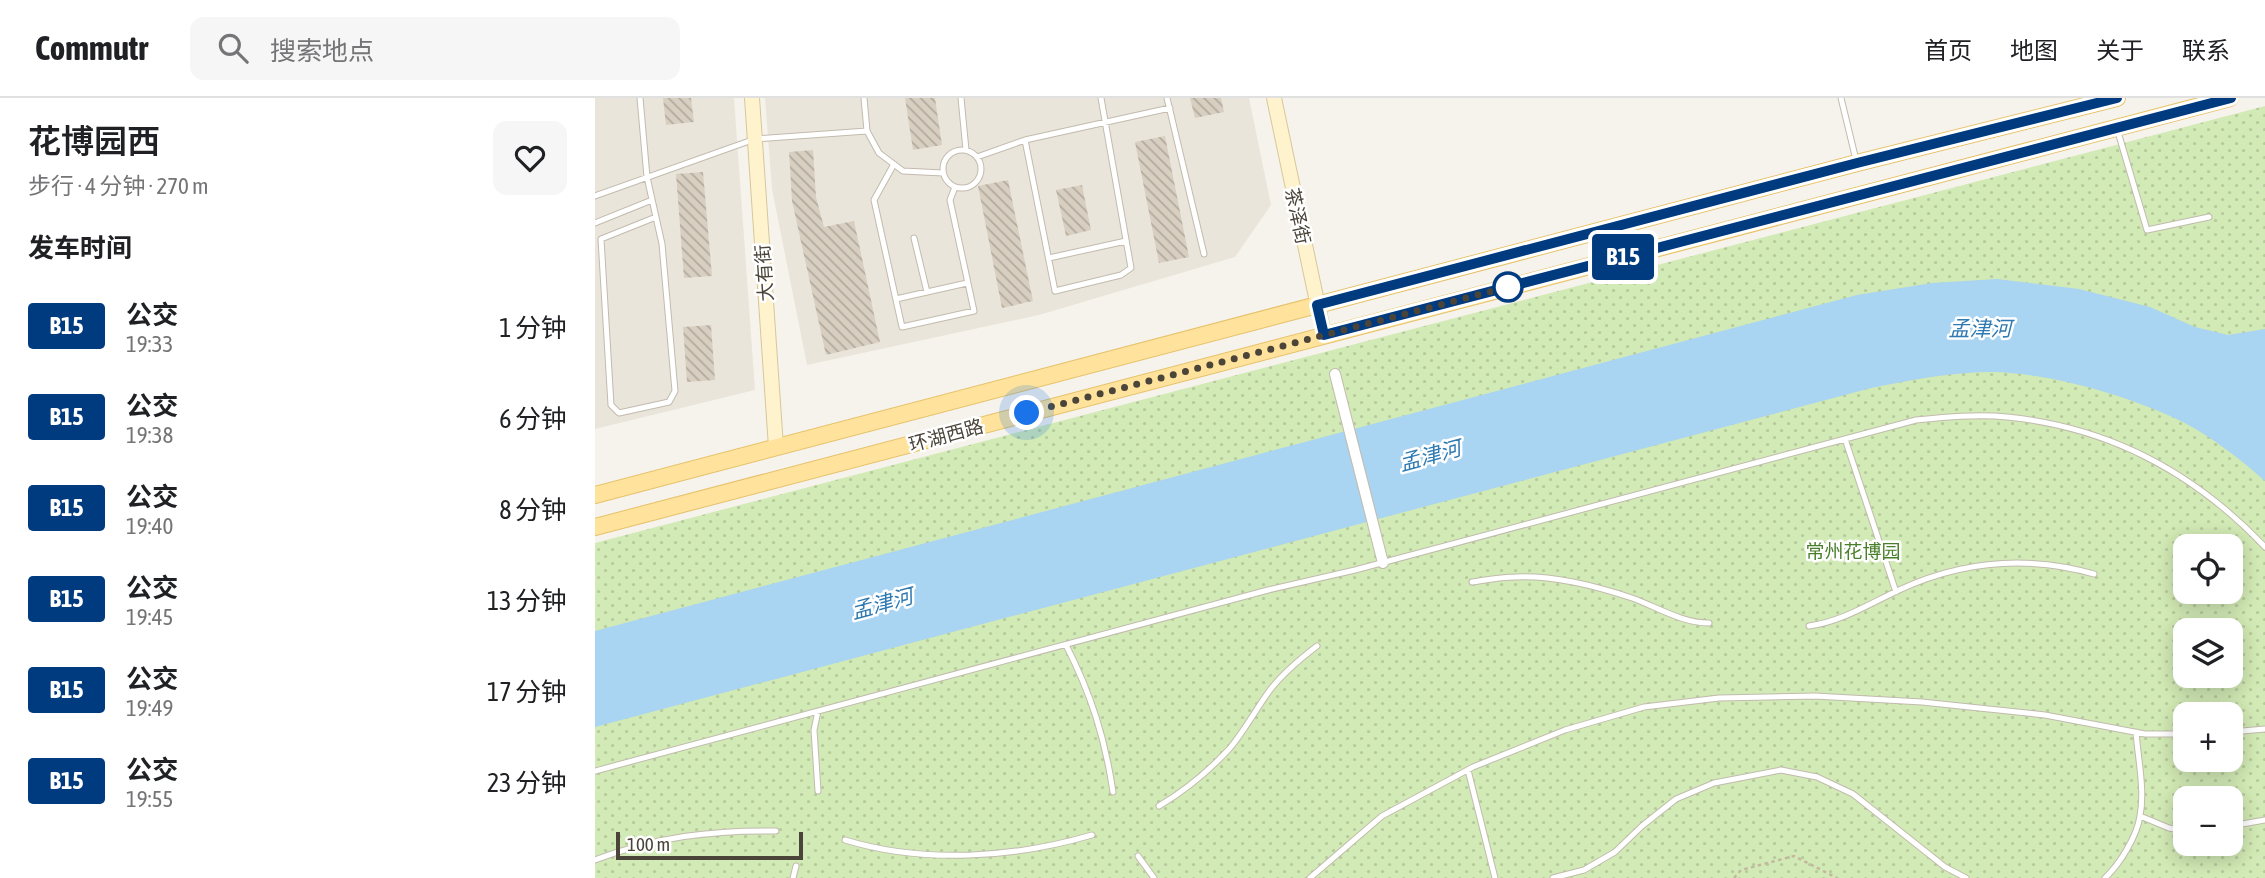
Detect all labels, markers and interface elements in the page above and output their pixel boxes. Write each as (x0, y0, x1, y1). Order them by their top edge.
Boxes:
search box (190, 17, 680, 80)
text: Commutr (35, 29, 148, 67)
icon: search (214, 29, 252, 67)
text: 搜索地点 (270, 36, 374, 66)
text: 首页 (1924, 37, 1972, 64)
text: 地图 (2010, 37, 2058, 64)
text: 关于 (2096, 37, 2144, 64)
text: 联系 (2182, 37, 2230, 64)
button: heart (493, 121, 567, 195)
text: 花博园西 (28, 122, 160, 160)
text: 步行 · 4 分钟 · 270 m (28, 173, 209, 199)
street label: 茶泽街 (1281, 186, 1315, 246)
text: 发车时间 (28, 233, 132, 263)
line badge: B15 (1583, 234, 1663, 280)
text: B15 (1606, 243, 1640, 270)
street label: 大有街 (751, 244, 777, 302)
unlabelled marker (1493, 272, 1523, 302)
text: 公交 (126, 300, 178, 330)
text: B15 (50, 312, 83, 339)
text: 1 分钟 (499, 313, 567, 343)
water label: 孟津河 (1949, 316, 2015, 340)
text: 19:33 (126, 331, 173, 357)
text: 公交 (126, 391, 178, 421)
your location (1009, 395, 1044, 430)
text: B15 (50, 403, 83, 430)
text: 6 分钟 (499, 404, 567, 434)
street label: 环湖西路 (906, 415, 986, 455)
text: 19:38 (126, 422, 173, 448)
water label: 孟津河 (1396, 434, 1467, 475)
text: 公交 (126, 482, 178, 512)
text: B15 (50, 494, 83, 521)
text: 8 分钟 (499, 495, 567, 525)
text: 19:40 (126, 513, 173, 539)
map controls (2173, 534, 2243, 856)
button: locate (2173, 534, 2243, 604)
park label: 常州花博园 (1805, 540, 1901, 562)
text: 公交 (126, 573, 178, 603)
water label: 孟津河 (848, 582, 919, 623)
text: B15 (50, 585, 83, 612)
text: 13 分钟 (487, 586, 567, 616)
text: 19:45 (126, 604, 173, 630)
button: layers (2173, 618, 2243, 688)
text: 公交 (126, 664, 178, 694)
text: B15 (50, 676, 83, 703)
text: 17 分钟 (487, 677, 567, 707)
text: 19:49 (126, 695, 173, 721)
button: + (2173, 702, 2243, 772)
text: 公交 (126, 755, 178, 785)
text: B15 (50, 767, 83, 794)
text: 23 分钟 (487, 768, 567, 798)
text: 19:55 (126, 786, 173, 812)
button: − (2173, 786, 2243, 856)
scale bar (616, 829, 803, 861)
text: 100 m (627, 833, 670, 855)

